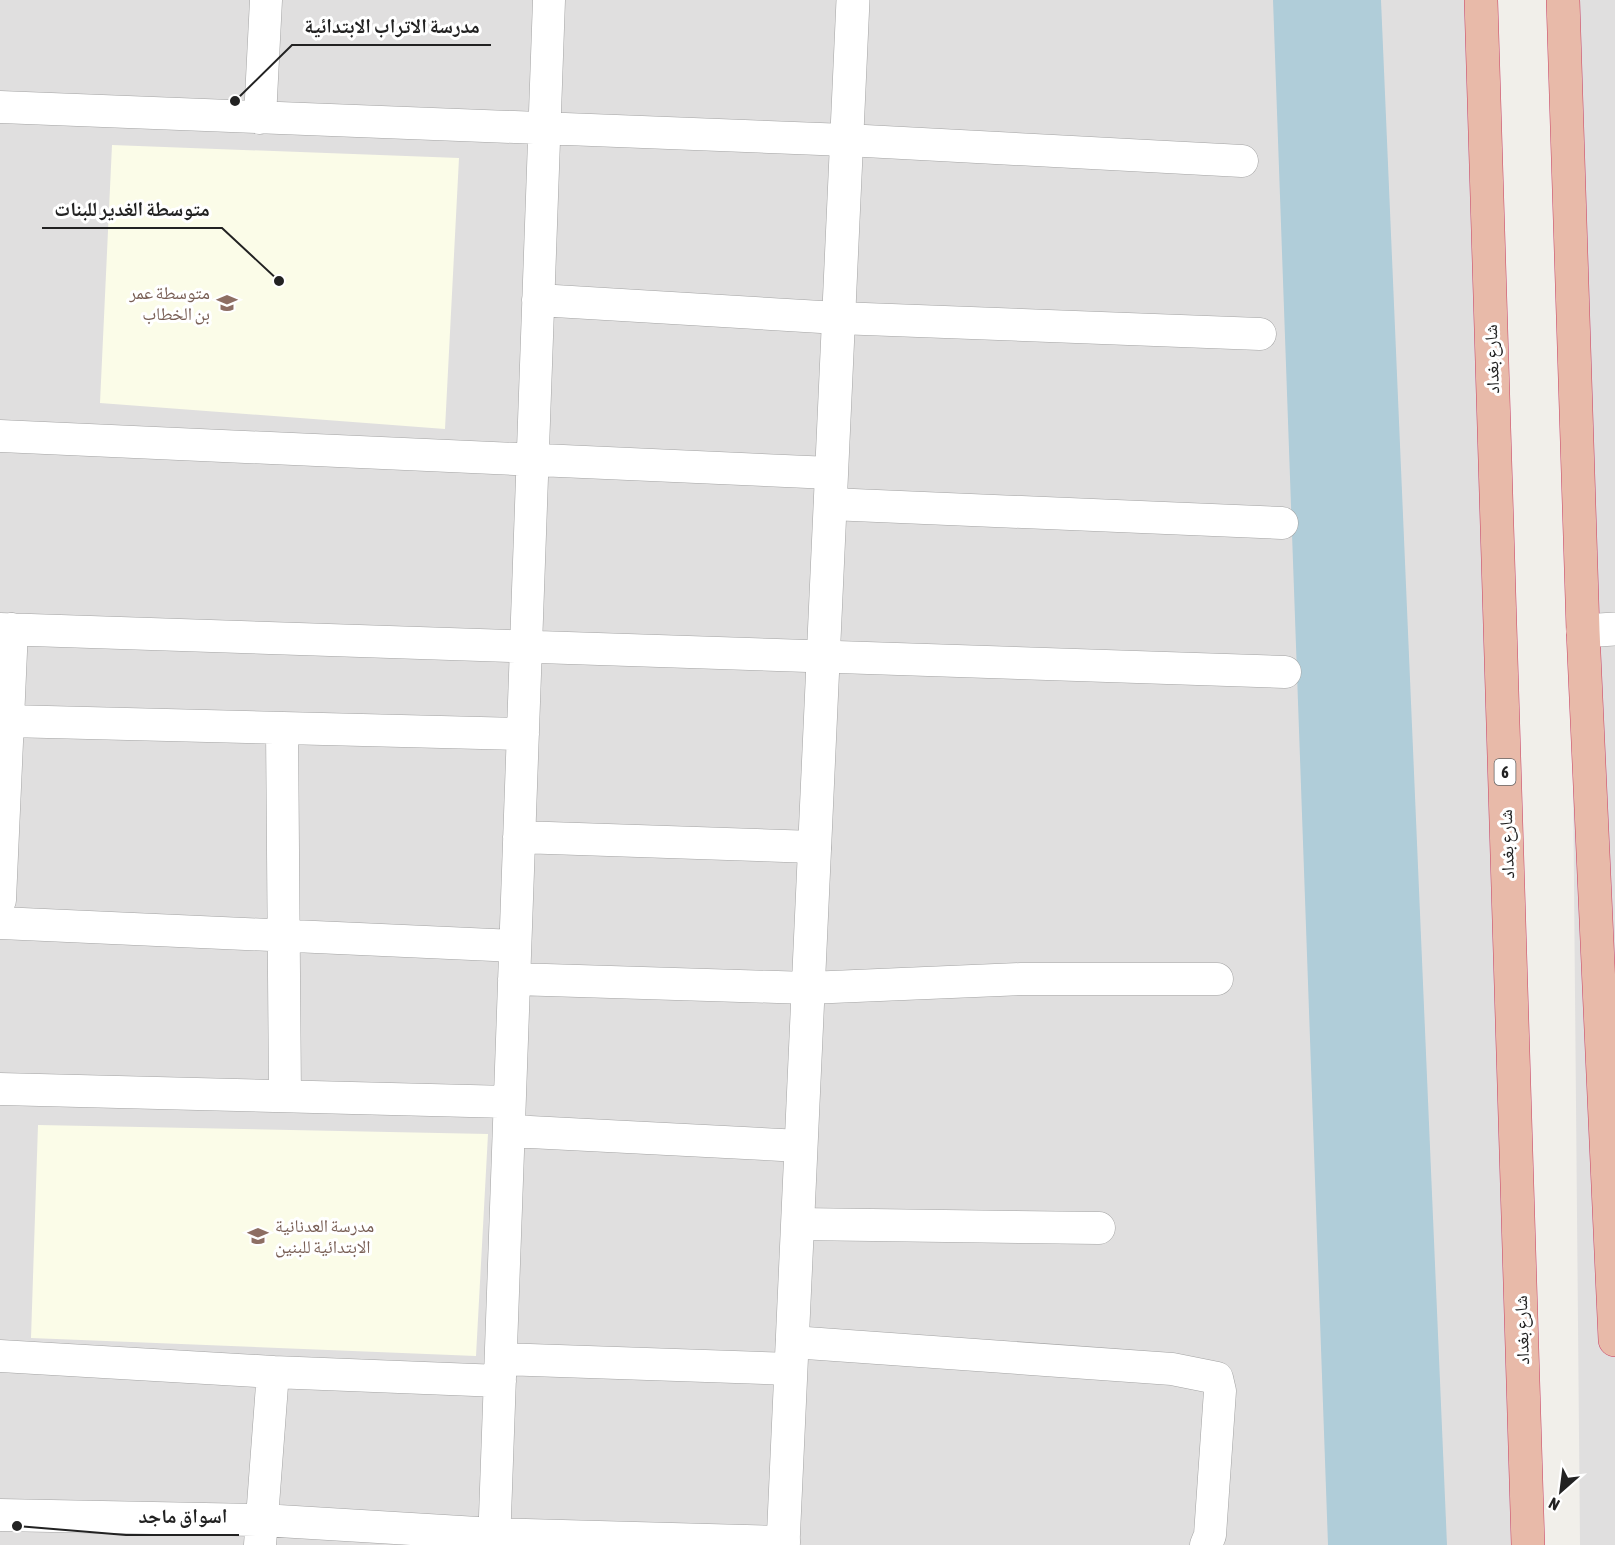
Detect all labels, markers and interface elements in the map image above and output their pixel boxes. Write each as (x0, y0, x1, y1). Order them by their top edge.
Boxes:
callout: مدرسة الاتراب الابتدائية (292, 7, 491, 45)
text: مدرسة الاتراب الابتدائية (304, 14, 480, 38)
callout: متوسطة الغدير للبنات (42, 190, 222, 228)
text: متوسطة الغدير للبنات (54, 197, 210, 221)
place label: متوسطة عمر بن الخطاب (128, 282, 210, 325)
school or university icon: متوسطة عمر بن الخطاب (215, 291, 239, 315)
street label: شارع بغداد (1480, 324, 1504, 394)
road number: 6 (1494, 759, 1516, 785)
street label: شارع بغداد (1495, 809, 1519, 879)
place label: مدرسة العدنانية الابتدائية للبنين (275, 1215, 374, 1258)
school or university icon: مدرسة العدنانية الابتدائية للبنين (246, 1224, 270, 1248)
street label: شارع بغداد (1510, 1295, 1534, 1365)
north arrow (1531, 1461, 1591, 1521)
text: N (1546, 1494, 1562, 1514)
callout: اسواق ماجد (126, 1497, 239, 1535)
text: اسواق ماجد (139, 1504, 227, 1528)

